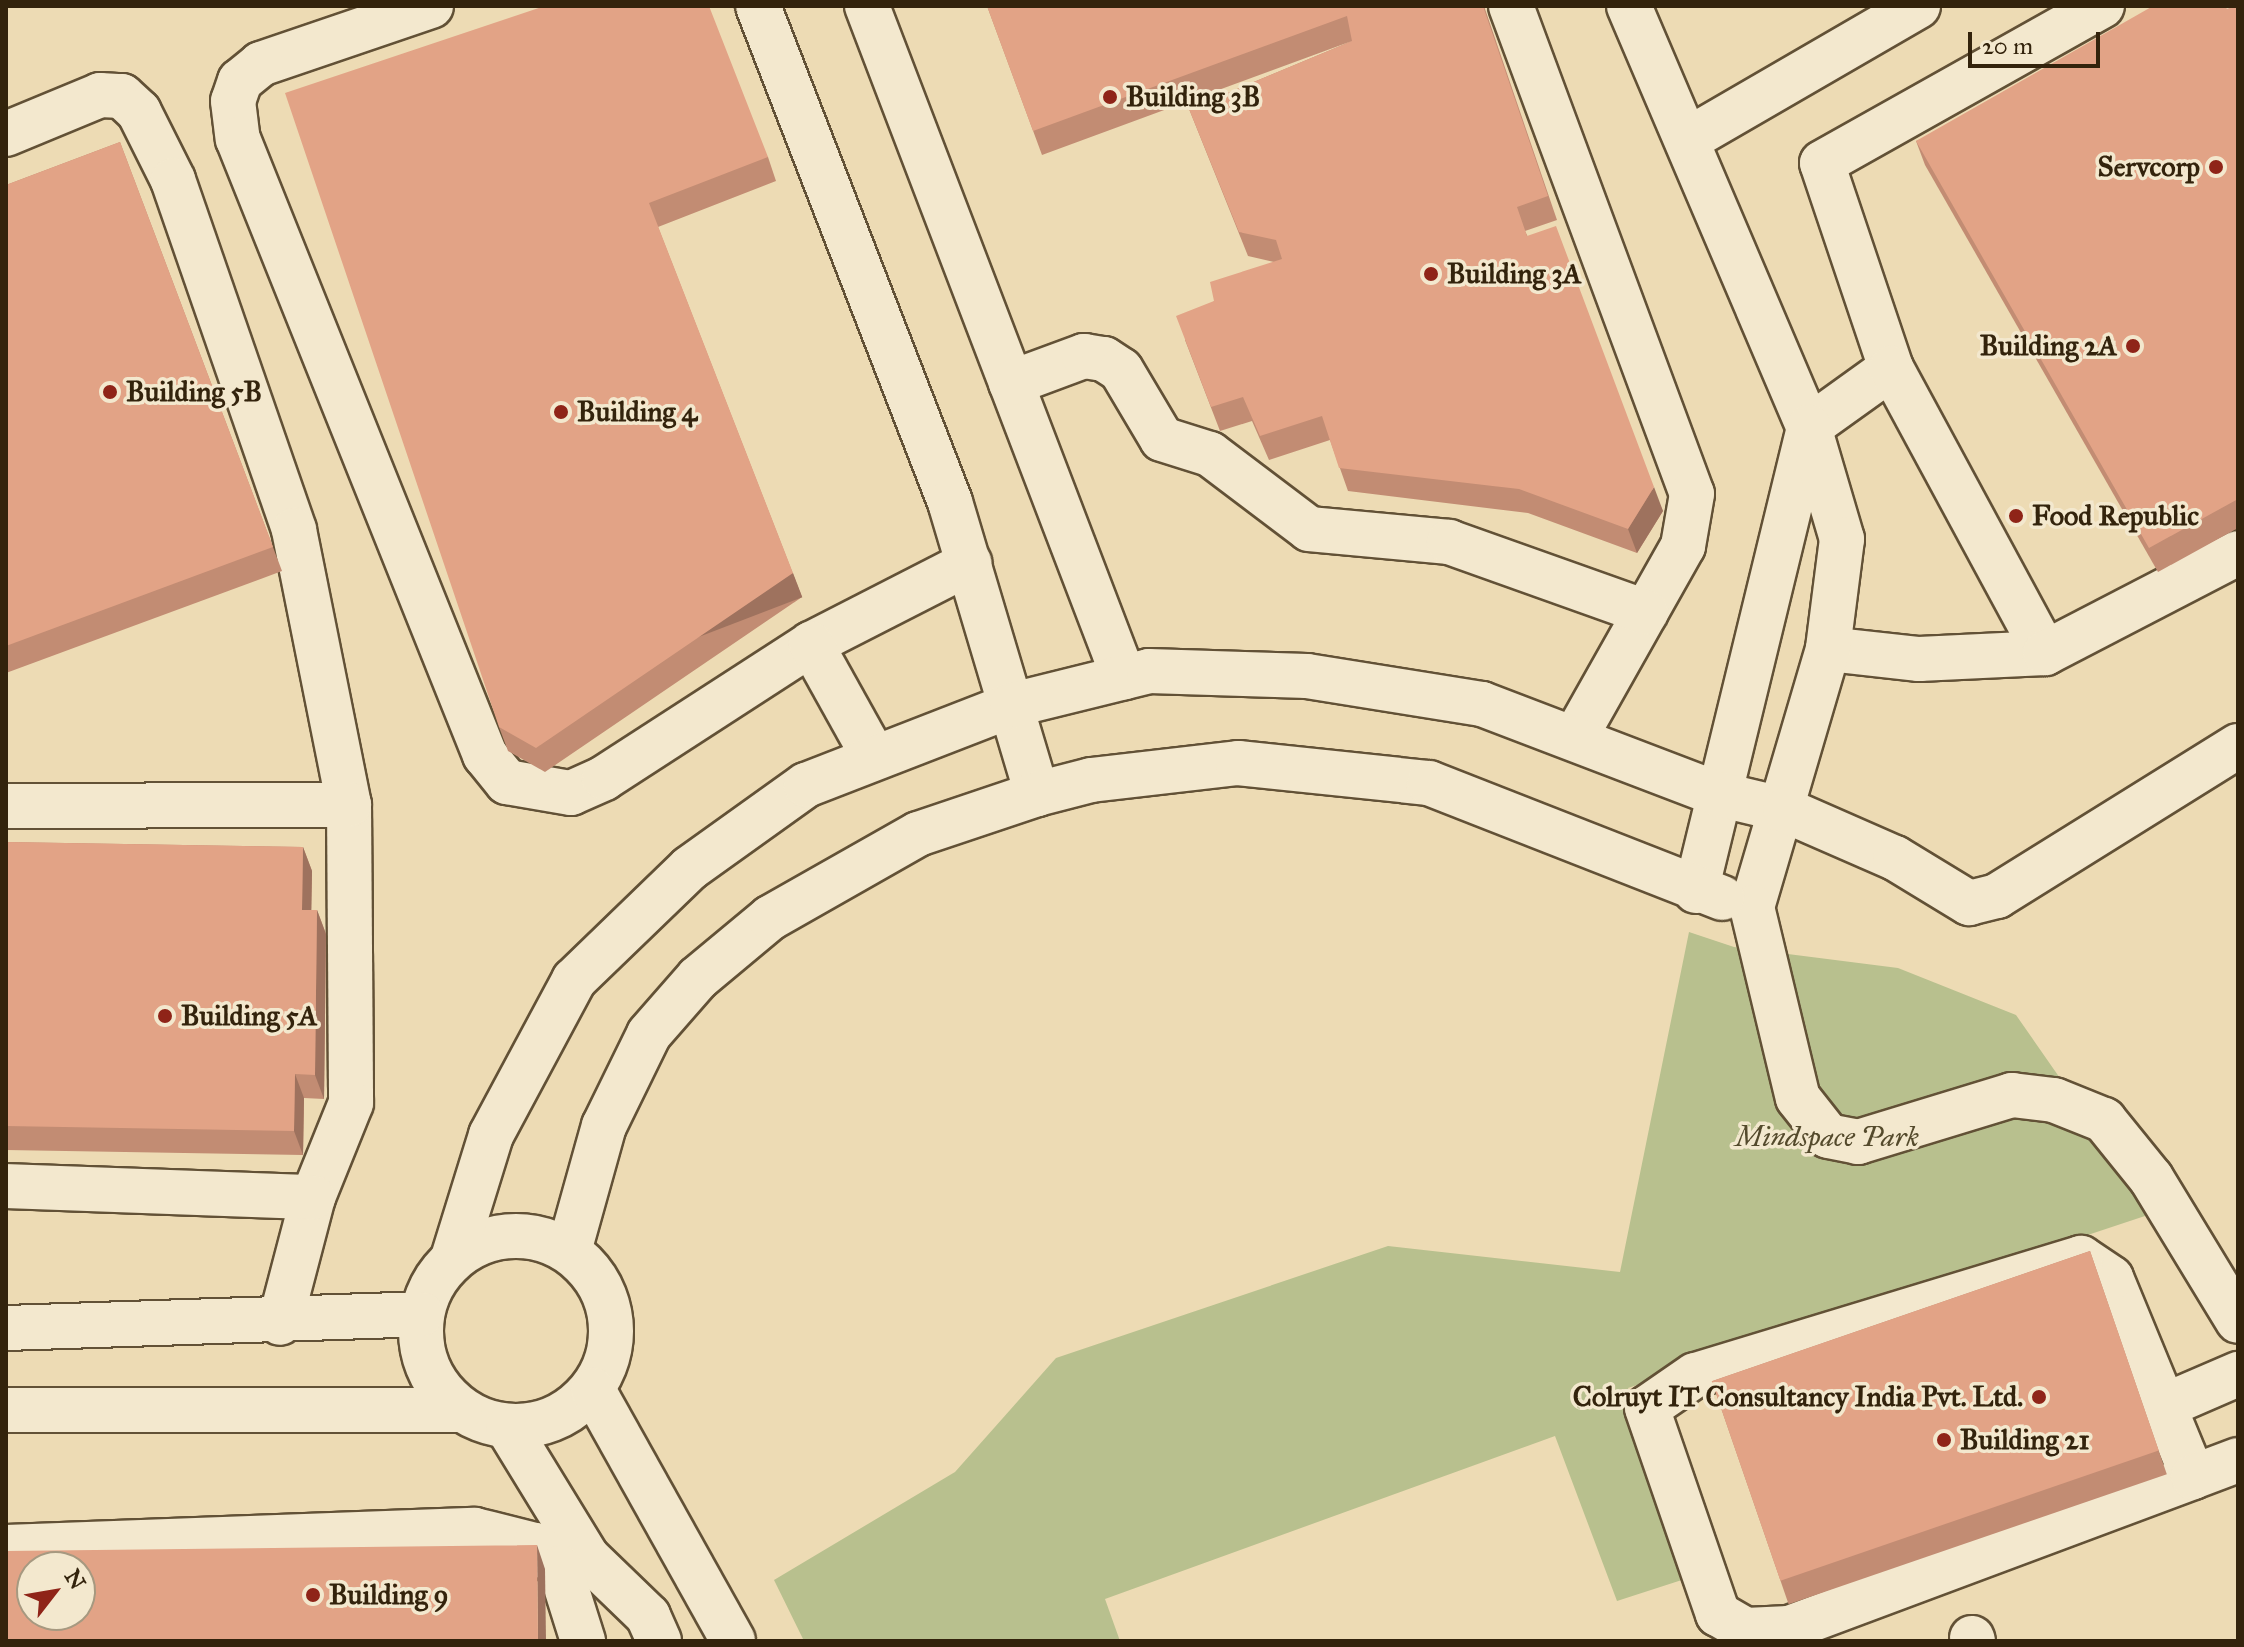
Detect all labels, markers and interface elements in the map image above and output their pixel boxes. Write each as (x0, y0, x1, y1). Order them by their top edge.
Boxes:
scale bar (1972, 16, 2104, 66)
text: 20 m (1982, 31, 2033, 61)
place label: Building 3B (1126, 80, 1260, 114)
marker: Building 3B (1101, 88, 1119, 106)
place label: Servcorp (2098, 150, 2200, 184)
marker: Servcorp (2207, 158, 2225, 176)
place label: Building 3A (1447, 257, 1582, 291)
marker: Building 3A (1422, 265, 1440, 283)
place label: Building 2A (1980, 329, 2117, 363)
marker: Building 2A (2124, 337, 2142, 355)
place label: Building 5B (126, 375, 262, 409)
marker: Building 5B (101, 383, 119, 401)
place label: Building 4 (577, 395, 697, 429)
marker: Building 4 (552, 403, 570, 421)
place label: Food Republic (2032, 499, 2199, 533)
marker: Food Republic (2007, 507, 2025, 525)
place label: Building 5A (181, 999, 317, 1033)
marker: Building 5A (156, 1007, 174, 1025)
park label: Mindspace Park (1735, 1120, 1919, 1154)
place label: Colruyt IT Consultancy India Pvt. Ltd. (1573, 1380, 2023, 1414)
marker: Colruyt IT Consultancy India Pvt. Ltd. (2030, 1388, 2048, 1406)
place label: Building 21 (1960, 1423, 2089, 1457)
marker: Building 21 (1935, 1431, 1953, 1449)
north arrow (16, 1551, 96, 1631)
text: N (59, 1564, 92, 1594)
place label: Building 9 (329, 1578, 449, 1612)
marker: Building 9 (304, 1586, 322, 1604)

